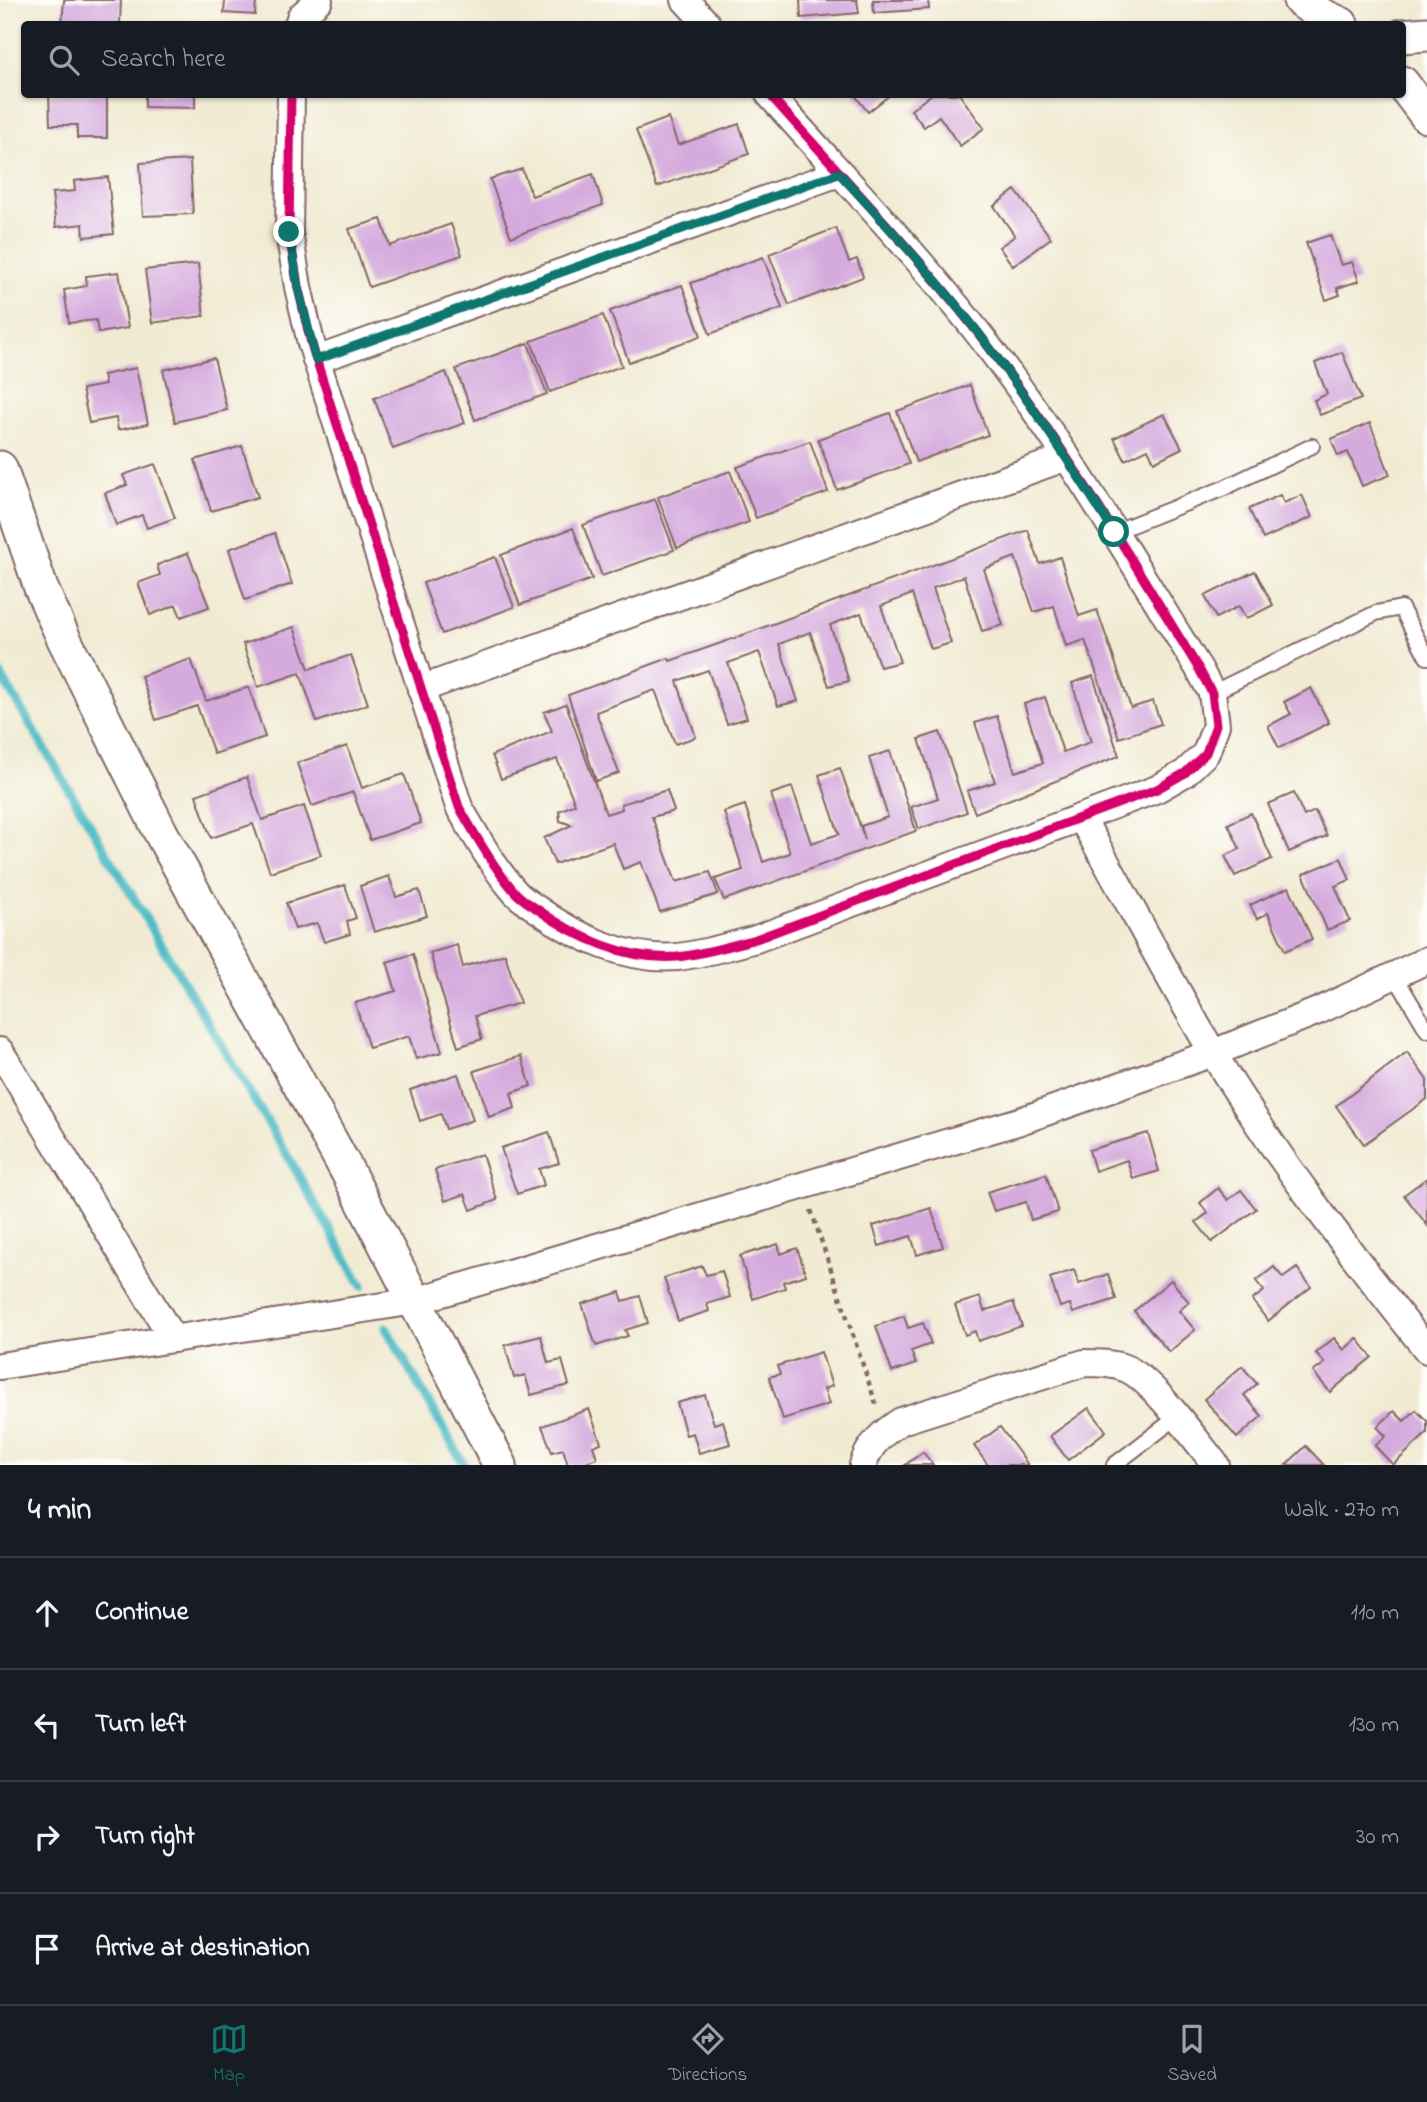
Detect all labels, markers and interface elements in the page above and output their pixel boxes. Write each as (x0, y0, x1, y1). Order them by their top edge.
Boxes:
search box (21, 21, 1406, 98)
icon: search (45, 41, 83, 79)
text: Search here (101, 41, 226, 79)
route end (273, 216, 304, 247)
route start (1098, 516, 1129, 547)
text: 4 min (28, 1489, 91, 1533)
text: Walk · 270 m (1284, 1494, 1399, 1527)
icon: ahead (28, 1594, 66, 1632)
text: Continue (95, 1594, 188, 1632)
text: 110 m (1351, 1597, 1399, 1630)
icon: left (28, 1706, 66, 1744)
text: Turn left (95, 1706, 186, 1744)
text: 130 m (1349, 1709, 1399, 1742)
icon: right (28, 1818, 66, 1856)
text: Turn right (95, 1818, 195, 1856)
text: 30 m (1356, 1821, 1399, 1854)
icon: arrive (28, 1930, 66, 1968)
text: Arrive at destination (95, 1930, 310, 1968)
tab: Map (210, 2020, 248, 2089)
tab: Directions (668, 2020, 747, 2089)
tab: Saved (1167, 2020, 1217, 2089)

